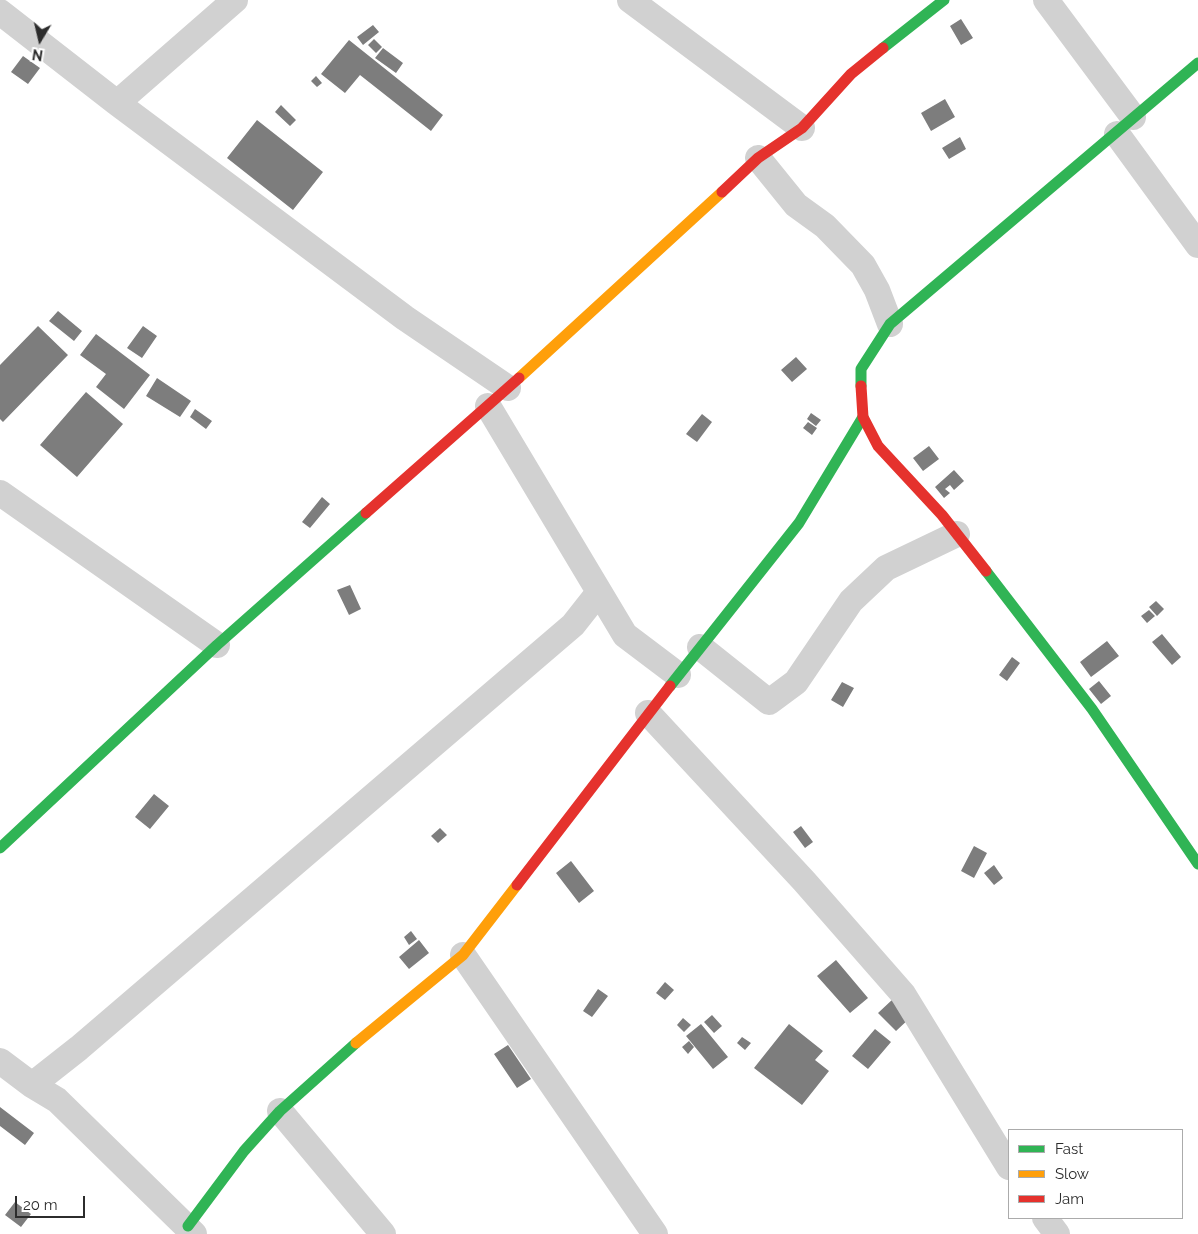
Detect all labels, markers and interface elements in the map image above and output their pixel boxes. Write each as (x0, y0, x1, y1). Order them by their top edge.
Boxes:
north arrow (15, 15, 65, 65)
text: N (31, 46, 44, 64)
legend (1008, 1129, 1183, 1219)
text: Fast (1055, 1140, 1083, 1158)
text: Slow (1055, 1165, 1089, 1183)
scale bar (18, 1186, 88, 1218)
text: Jam (1055, 1190, 1084, 1208)
text: 20 m (23, 1196, 58, 1214)

